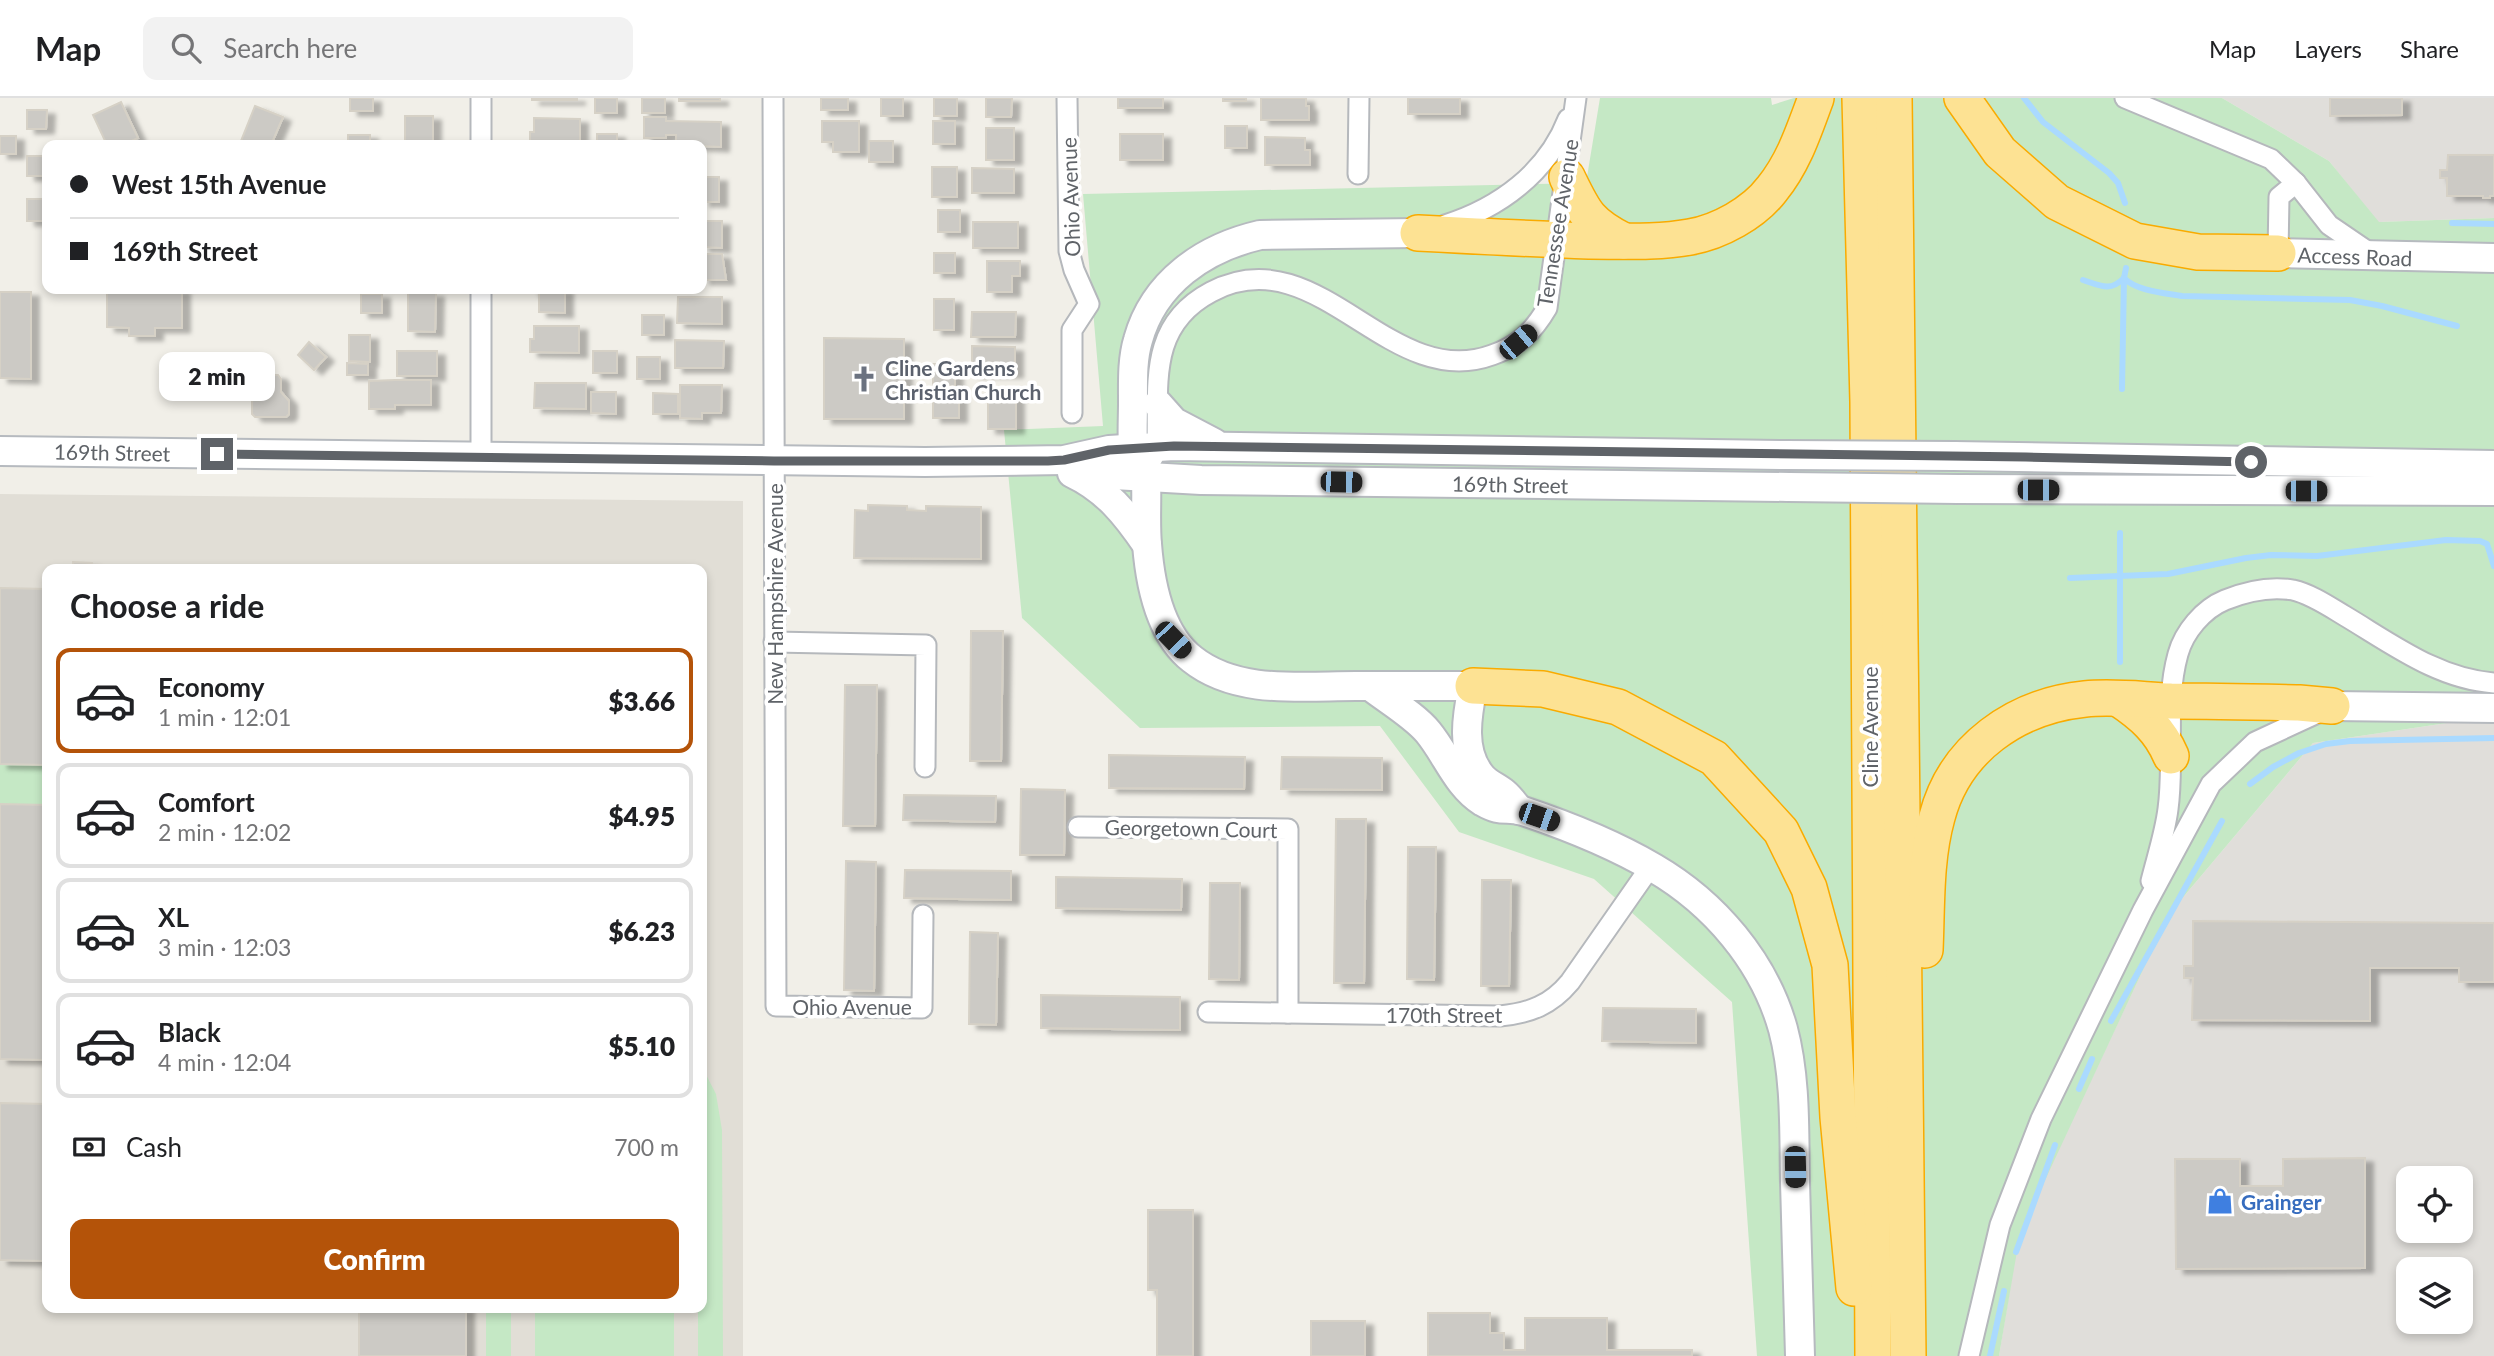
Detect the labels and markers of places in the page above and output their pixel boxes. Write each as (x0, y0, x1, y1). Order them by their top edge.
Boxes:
place label: Cline Gardens Christian Church (885, 355, 1041, 404)
church icon: Cline Gardens Christian Church (849, 364, 879, 394)
shop icon: Grainger (2205, 1186, 2235, 1216)
place label: Grainger (2241, 1189, 2322, 1214)

